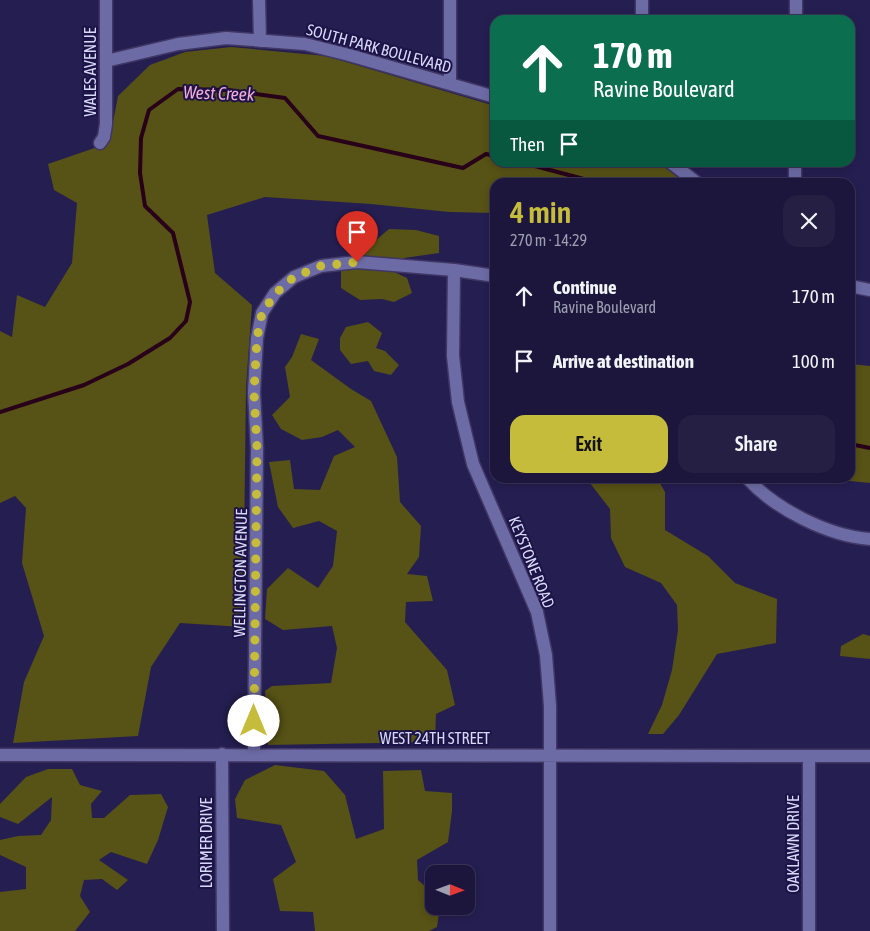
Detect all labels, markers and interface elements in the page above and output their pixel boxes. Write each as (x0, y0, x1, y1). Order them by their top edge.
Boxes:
street label: SOUTH PARK BOULEVARD (305, 20, 453, 76)
street label: WALES AVENUE (81, 27, 99, 116)
icon: ahead (510, 35, 575, 100)
text: 170 m (593, 35, 672, 75)
text: Ravine Boulevard (593, 76, 735, 102)
water label: West Creek (183, 81, 256, 105)
icon: arrive (555, 130, 583, 158)
text: Then (510, 133, 545, 155)
text: 4 min (510, 195, 571, 229)
button: close (783, 195, 835, 247)
pin (336, 211, 378, 262)
icon: arrive (343, 218, 371, 246)
text: 270 m · 14:29 (510, 231, 587, 249)
text: Continue (553, 276, 617, 298)
icon: ahead (510, 282, 538, 310)
text: 170 m (792, 285, 835, 307)
text: Ravine Boulevard (553, 298, 656, 316)
icon: arrive (510, 347, 538, 375)
text: Arrive at destination (553, 350, 694, 372)
text: 100 m (792, 350, 835, 372)
button: Exit (510, 415, 668, 473)
button: Share (678, 415, 835, 473)
street label: WELLINGTON AVENUE (230, 508, 250, 637)
street label: KEYSTONE ROAD (505, 514, 559, 610)
position arrow (227, 694, 279, 746)
street label: WEST 24TH STREET (380, 729, 490, 747)
street label: OAKLAWN DRIVE (784, 795, 802, 893)
street label: LORIMER DRIVE (197, 797, 215, 888)
north arrow (425, 865, 475, 915)
map controls (425, 865, 475, 915)

